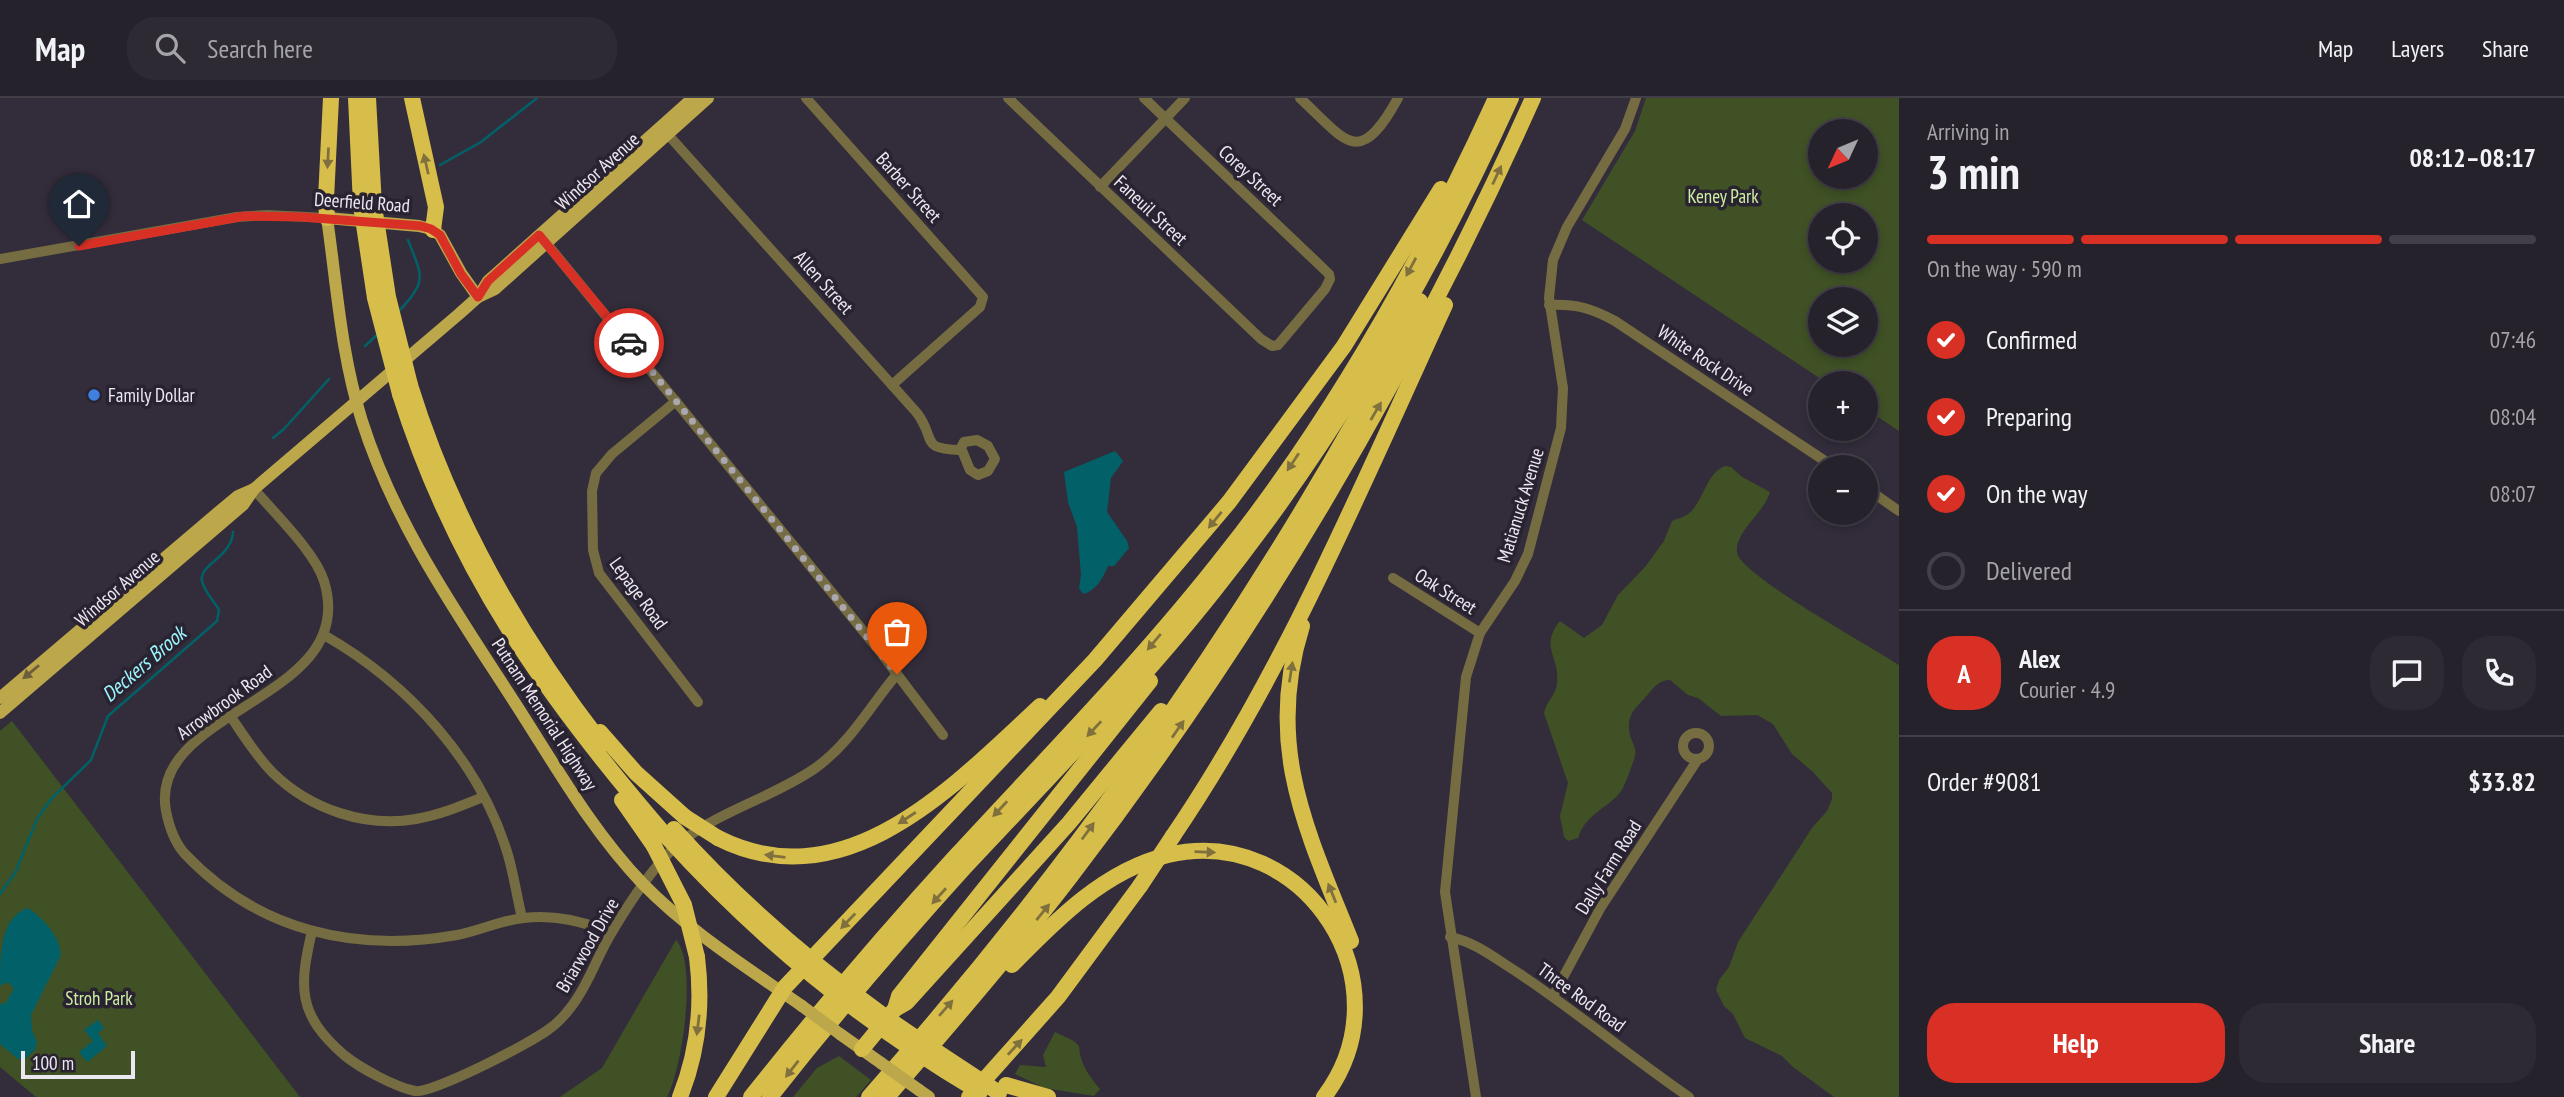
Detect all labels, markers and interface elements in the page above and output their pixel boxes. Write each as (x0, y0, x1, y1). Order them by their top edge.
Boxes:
search box (127, 17, 617, 80)
text: Map (35, 27, 85, 70)
icon: search (151, 29, 189, 67)
text: Search here (207, 32, 313, 65)
text: Map (2318, 33, 2353, 64)
text: Layers (2391, 33, 2444, 64)
text: Share (2482, 33, 2529, 64)
text: Arriving in (1927, 117, 2009, 146)
north arrow (1808, 119, 1878, 189)
map controls (1808, 119, 1878, 525)
street label: Windsor Avenue (550, 127, 644, 215)
street label: Corey Street (1214, 139, 1289, 211)
text: 08:12–08:17 (2409, 141, 2536, 174)
text: 3 min (1927, 142, 2020, 202)
street label: Barber Street (871, 147, 947, 228)
one-way arrow (322, 148, 333, 170)
one-way arrow (421, 153, 432, 175)
one-way arrow (1492, 165, 1503, 185)
street label: Faneuil Street (1109, 170, 1193, 251)
pin (49, 174, 109, 246)
park label: Keney Park (1687, 184, 1759, 208)
icon: home (60, 185, 98, 223)
street label: Deerfield Road (313, 187, 411, 217)
button: locate (1808, 203, 1878, 273)
street label: Allen Street (789, 245, 859, 319)
text: On the way · 590 m (1927, 254, 2082, 283)
one-way arrow (1406, 258, 1418, 278)
button: layers (1808, 287, 1878, 357)
courier (594, 308, 664, 378)
street label: White Rock Drive (1653, 319, 1759, 401)
icon: check (1927, 321, 1965, 359)
text: Confirmed (1986, 323, 2077, 356)
icon: car (610, 324, 648, 362)
text: 07:46 (2490, 325, 2536, 354)
button: + (1808, 371, 1878, 441)
place label: Family Dollar (108, 383, 196, 407)
marker: Family Dollar (86, 387, 102, 403)
icon: check (1927, 398, 1965, 436)
text: Preparing (1986, 400, 2072, 433)
one-way arrow (1370, 402, 1382, 421)
text: 08:04 (2490, 402, 2536, 431)
street label: Matianuck Avenue (1491, 445, 1549, 565)
one-way arrow (1287, 452, 1300, 471)
button: − (1808, 455, 1878, 525)
icon: check (1927, 475, 1965, 513)
text: On the way (1986, 477, 2088, 510)
text: 08:07 (2490, 479, 2536, 508)
one-way arrow (1207, 510, 1222, 528)
street label: Windsor Avenue (70, 544, 165, 631)
street label: Lepage Road (605, 552, 673, 634)
text: Delivered (1986, 554, 2072, 587)
street label: Oak Street (1411, 563, 1482, 620)
pin (867, 602, 927, 674)
icon: bag (878, 613, 916, 651)
water label: Deckers Brook (96, 618, 193, 708)
street label: Putnam Memorial Highway (487, 633, 604, 795)
one-way arrow (1147, 633, 1162, 650)
button: chat (2370, 636, 2444, 710)
button: phone (2462, 636, 2536, 710)
text: Alex (2019, 642, 2060, 675)
text: A (1957, 657, 1971, 690)
street label: Arrowbrook Road (172, 659, 276, 745)
one-way arrow (1286, 661, 1297, 683)
one-way arrow (23, 664, 40, 679)
text: Courier · 4.9 (2019, 675, 2115, 704)
one-way arrow (1086, 720, 1102, 737)
one-way arrow (1171, 720, 1185, 738)
text: Order #9081 (1927, 765, 2042, 798)
text: $33.82 (2468, 765, 2536, 798)
one-way arrow (992, 800, 1008, 818)
one-way arrow (897, 812, 916, 825)
street label: Dally Farm Road (1570, 815, 1646, 919)
one-way arrow (1081, 822, 1095, 840)
one-way arrow (1194, 847, 1216, 858)
one-way arrow (764, 850, 786, 861)
one-way arrow (1326, 882, 1337, 903)
one-way arrow (931, 887, 947, 905)
street label: Briarwood Drive (550, 893, 624, 997)
one-way arrow (1035, 903, 1049, 921)
one-way arrow (840, 912, 856, 929)
street label: Three Rod Road (1533, 957, 1631, 1037)
park label: Stroh Park (65, 986, 133, 1010)
one-way arrow (938, 1000, 953, 1017)
button: Help (1927, 1003, 2225, 1083)
button: Share (2239, 1003, 2536, 1083)
one-way arrow (692, 1014, 703, 1036)
one-way arrow (1007, 1038, 1023, 1056)
scale bar (21, 1048, 135, 1080)
text: 100 m (32, 1051, 74, 1075)
one-way arrow (784, 1060, 799, 1078)

